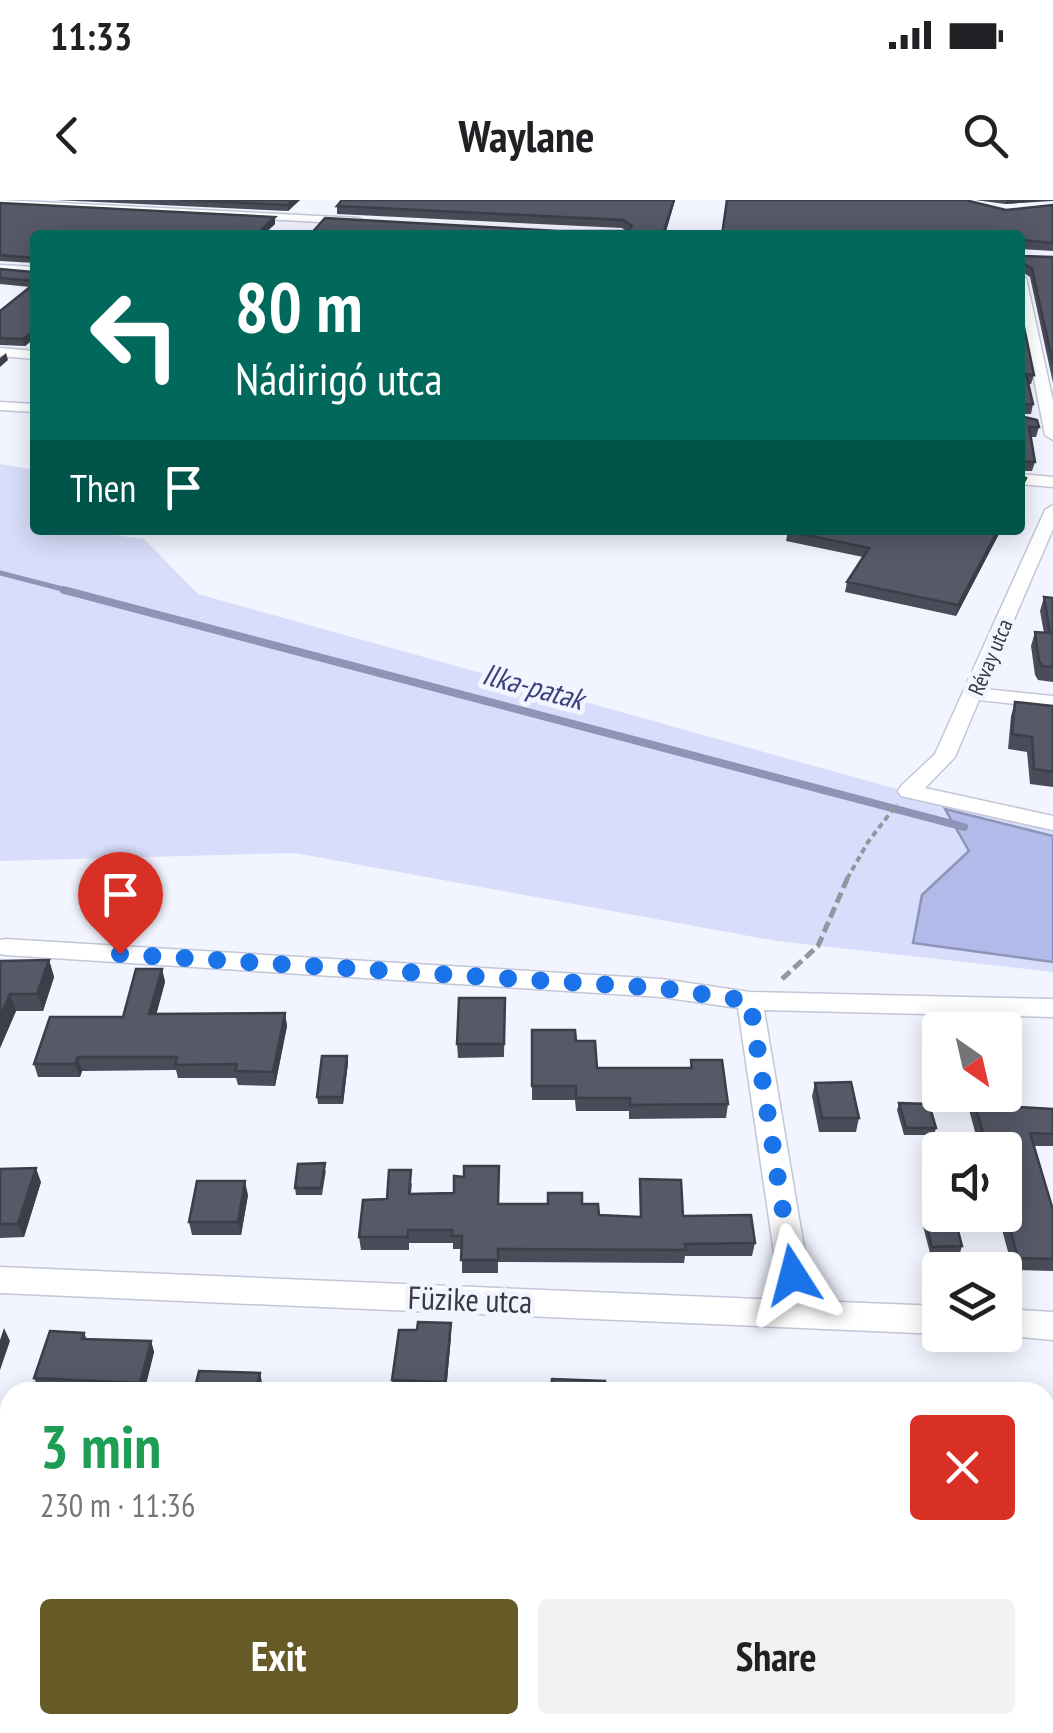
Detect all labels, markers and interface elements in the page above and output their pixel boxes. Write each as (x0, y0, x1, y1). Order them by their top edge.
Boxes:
text: 11:33 (50, 11, 132, 60)
text: Waylane (459, 106, 595, 164)
icon: back (40, 108, 95, 163)
icon: search (958, 108, 1013, 163)
text: 80 m (235, 261, 363, 351)
icon: left (70, 270, 200, 400)
text: Nádirigó utca (235, 349, 443, 407)
icon: arrive (156, 460, 211, 515)
text: Then (70, 463, 136, 512)
street label: Révay utca (961, 615, 1019, 699)
water label: Ilka-patak (478, 653, 592, 719)
pin (78, 852, 163, 955)
icon: arrive (93, 867, 148, 922)
north arrow (922, 1012, 1022, 1112)
map controls (922, 1012, 1022, 1352)
button: sound (922, 1132, 1022, 1232)
position arrow (741, 1223, 845, 1327)
button: layers (922, 1252, 1022, 1352)
street label: Füzike utca (407, 1276, 533, 1322)
text: 3 min (40, 1407, 161, 1485)
button: close (910, 1415, 1015, 1520)
text: 230 m · 11:36 (40, 1484, 195, 1526)
button: Exit (40, 1599, 518, 1714)
button: Share (538, 1599, 1015, 1714)

